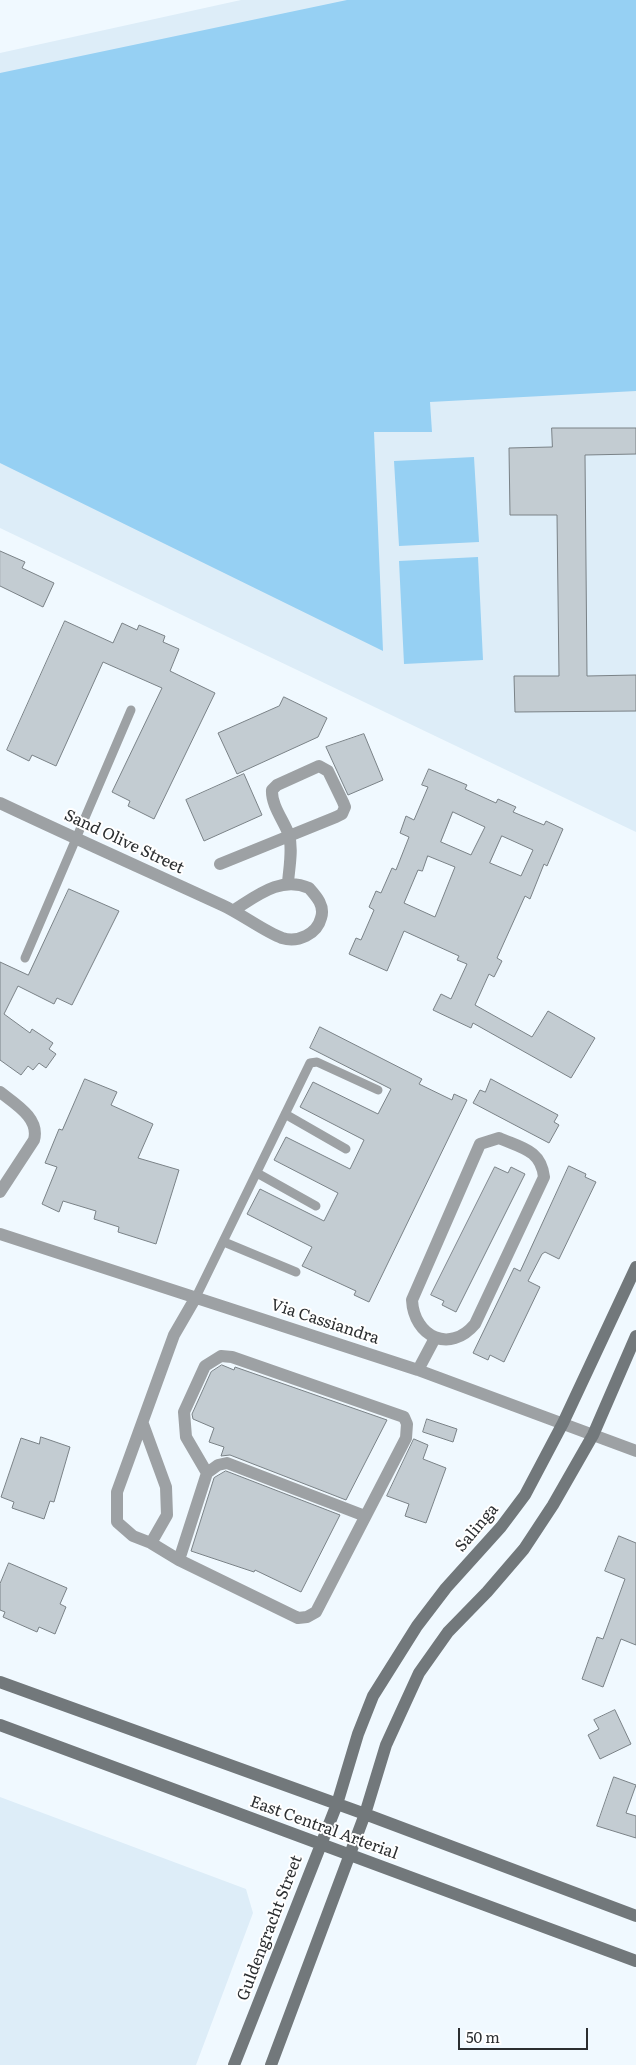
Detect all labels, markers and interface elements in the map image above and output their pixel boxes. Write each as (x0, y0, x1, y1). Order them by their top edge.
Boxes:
street label: Sand Olive Street (61, 806, 187, 878)
street label: Via Cassiandra (268, 1295, 382, 1349)
street label: Salinga (451, 1500, 503, 1556)
street label: East Central Arterial (247, 1792, 401, 1864)
street label: Guldengracht Street (233, 1853, 307, 2003)
scale bar (461, 2018, 591, 2050)
text: 50 m (466, 2025, 500, 2048)

